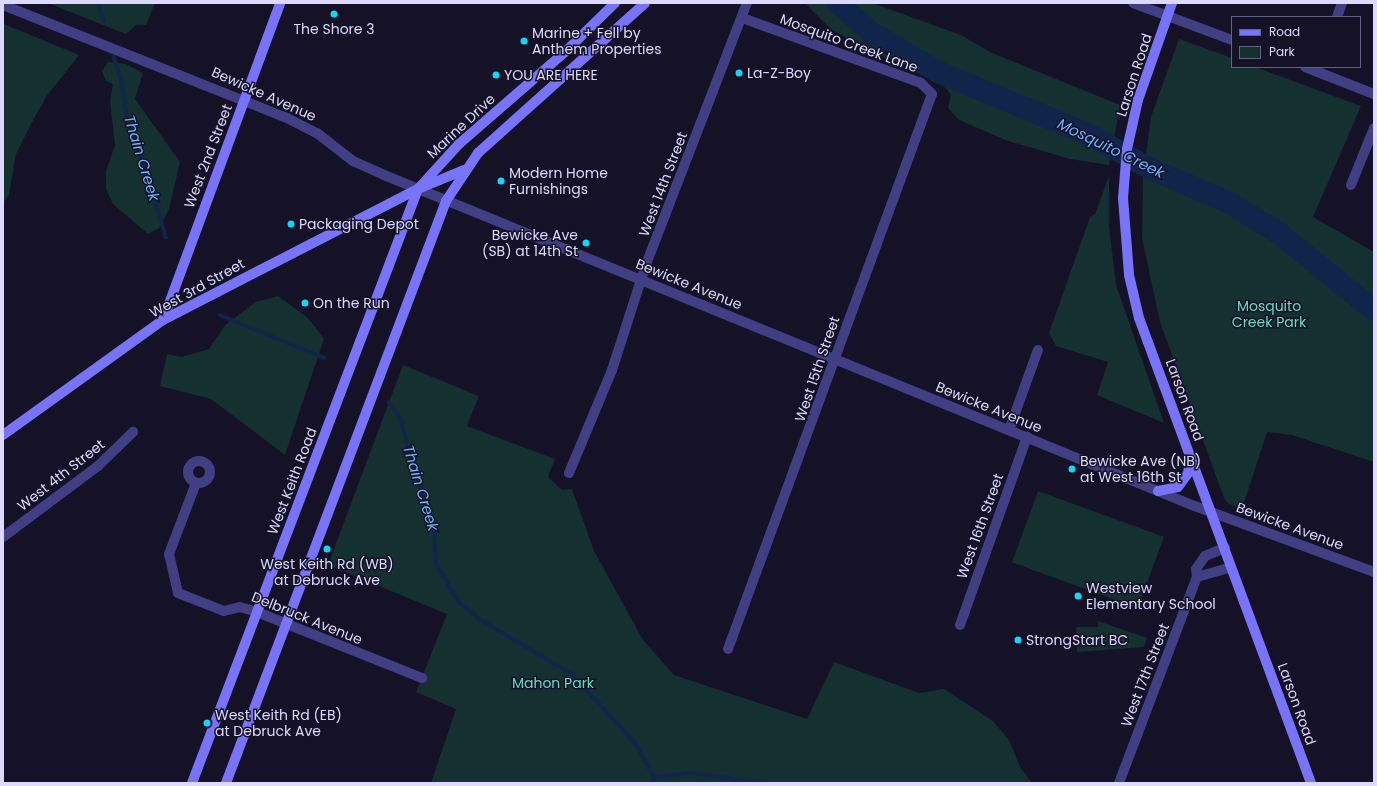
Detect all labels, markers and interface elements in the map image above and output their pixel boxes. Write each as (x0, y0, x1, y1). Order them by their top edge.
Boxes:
marker: The Shore 3 (329, 9, 339, 19)
street label: Mosquito Creek Lane (778, 10, 920, 76)
legend (1231, 16, 1361, 68)
place label: The Shore 3 (294, 21, 374, 37)
text: Road (1269, 23, 1300, 40)
place label: Marine + Fell by Anthem Properties (532, 25, 661, 58)
street label: Larson Road (1113, 31, 1155, 119)
marker: Marine + Fell by Anthem Properties (519, 36, 529, 46)
text: Park (1269, 43, 1295, 60)
street label: Bewicke Avenue (209, 63, 319, 125)
place label: La-Z-Boy (747, 65, 811, 81)
place label: YOU ARE HERE (504, 67, 598, 83)
marker: La-Z-Boy (734, 68, 744, 78)
marker: YOU ARE HERE (491, 70, 501, 80)
street label: Marine Drive (424, 90, 498, 162)
street label: West 2nd Street (181, 102, 235, 210)
water label: Thain Creek (120, 113, 164, 203)
water label: Mosquito Creek (1055, 114, 1167, 182)
street label: West 14th Street (635, 129, 691, 239)
place label: Modern Home Furnishings (509, 165, 608, 198)
marker: Modern Home Furnishings (496, 176, 506, 186)
place label: Packaging Depot (299, 216, 419, 232)
marker: Packaging Depot (286, 219, 296, 229)
place label: Bewicke Ave (SB) at 14th St (482, 227, 578, 260)
marker: Bewicke Ave (SB) at 14th St (581, 238, 591, 248)
street label: West 3rd Street (147, 255, 247, 321)
street label: Bewicke Avenue (634, 255, 744, 313)
place label: On the Run (313, 295, 390, 311)
marker: On the Run (300, 298, 310, 308)
park label: Mosquito Creek Park (1232, 298, 1306, 330)
street label: West 15th Street (791, 314, 843, 424)
street label: Larson Road (1162, 357, 1208, 443)
street label: Bewicke Avenue (934, 378, 1044, 436)
street label: West Keith Road (264, 425, 320, 537)
street label: West 4th Street (14, 436, 108, 514)
water label: Thain Creek (399, 443, 443, 533)
place label: Bewicke Ave (NB) at West 16th St (1080, 453, 1201, 486)
marker: Bewicke Ave (NB) at West 16th St (1067, 464, 1077, 474)
street label: West 16th Street (953, 471, 1007, 581)
street label: Bewicke Avenue (1234, 499, 1346, 553)
marker: West Keith Rd (WB) at Debruck Ave (322, 544, 332, 554)
place label: West Keith Rd (WB) at Debruck Ave (260, 556, 394, 588)
place label: Westview Elementary School (1086, 580, 1216, 612)
street label: Delbruck Avenue (249, 588, 365, 648)
marker: Westview Elementary School (1073, 591, 1083, 601)
street label: West 17th Street (1118, 621, 1172, 729)
place label: StrongStart BC (1026, 632, 1128, 648)
marker: StrongStart BC (1013, 635, 1023, 645)
street label: Larson Road (1274, 661, 1320, 747)
park label: Mahon Park (512, 675, 594, 691)
place label: West Keith Rd (EB) at Debruck Ave (215, 707, 342, 740)
marker: West Keith Rd (EB) at Debruck Ave (202, 718, 212, 728)

